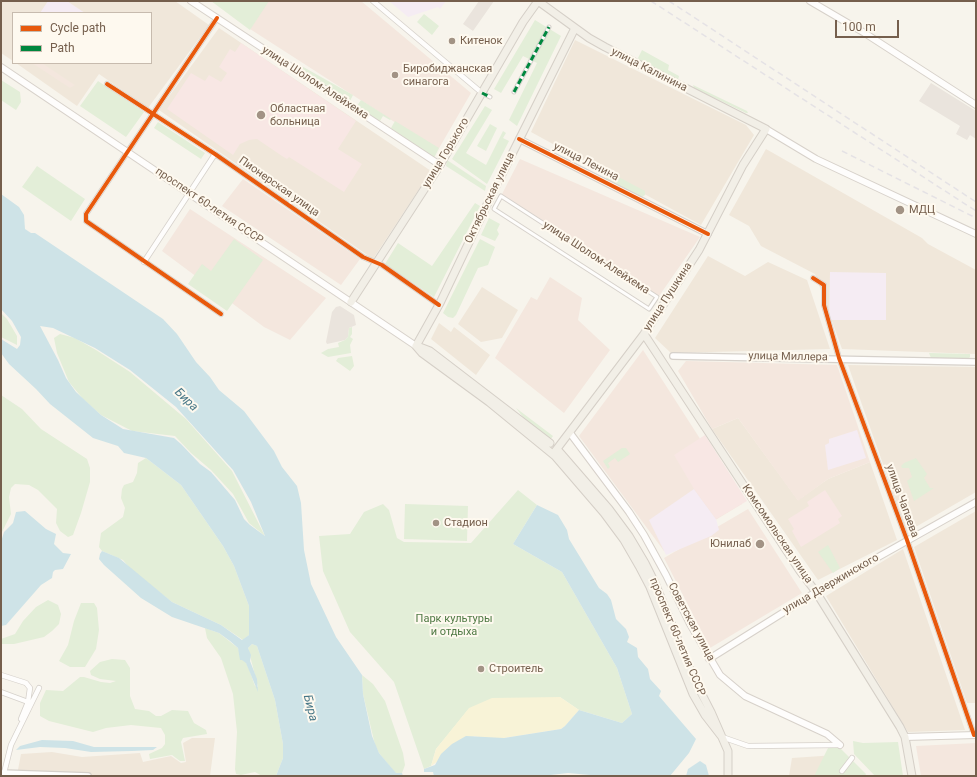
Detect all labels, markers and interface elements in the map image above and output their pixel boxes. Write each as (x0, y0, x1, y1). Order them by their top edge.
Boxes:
legend (12, 12, 152, 64)
scale bar (837, 12, 901, 38)
text: 100 m (842, 20, 876, 34)
text: Cycle path (50, 21, 106, 35)
place label: Китенок (460, 34, 503, 48)
marker: Китенок (447, 36, 457, 46)
text: Path (50, 41, 75, 55)
street label: улица Шолом-Алейхема (259, 44, 371, 122)
street label: улица Калинина (609, 45, 689, 95)
place label: Биробиджанская синагога (403, 62, 492, 88)
marker: Биробиджанская синагога (390, 70, 400, 80)
place label: Областная больница (270, 102, 325, 128)
marker: Областная больница (255, 109, 267, 121)
street label: улица Горького (420, 116, 472, 190)
street label: улица Ленина (551, 140, 621, 184)
street label: Октябрьская улица (462, 150, 518, 246)
street label: Пионерская улица (236, 154, 322, 220)
street label: проспект 60-летия СССР (153, 165, 265, 247)
place label: МДЦ (909, 203, 935, 217)
marker: МДЦ (894, 204, 906, 216)
street label: улица Шолом-Алейхема (540, 219, 652, 297)
street label: улица Пушкина (641, 260, 695, 334)
street label: улица Миллера (748, 350, 828, 364)
water label: Бира (171, 385, 201, 415)
street label: улица Чапаева (883, 463, 921, 539)
street label: Комсомольская улица (739, 482, 815, 586)
place label: Стадион (444, 516, 488, 530)
marker: Стадион (431, 518, 441, 528)
place label: Юнилаб (710, 537, 751, 551)
marker: Юнилаб (754, 538, 766, 550)
street label: улица Дзержинского (781, 551, 881, 617)
street label: проспект 60-летия СССР (646, 576, 708, 698)
street label: Советская улица (665, 580, 717, 664)
park label: Парк культуры и отдыха (416, 612, 492, 638)
place label: Строитель (489, 662, 543, 676)
marker: Строитель (476, 664, 486, 674)
water label: Бира (300, 693, 320, 723)

